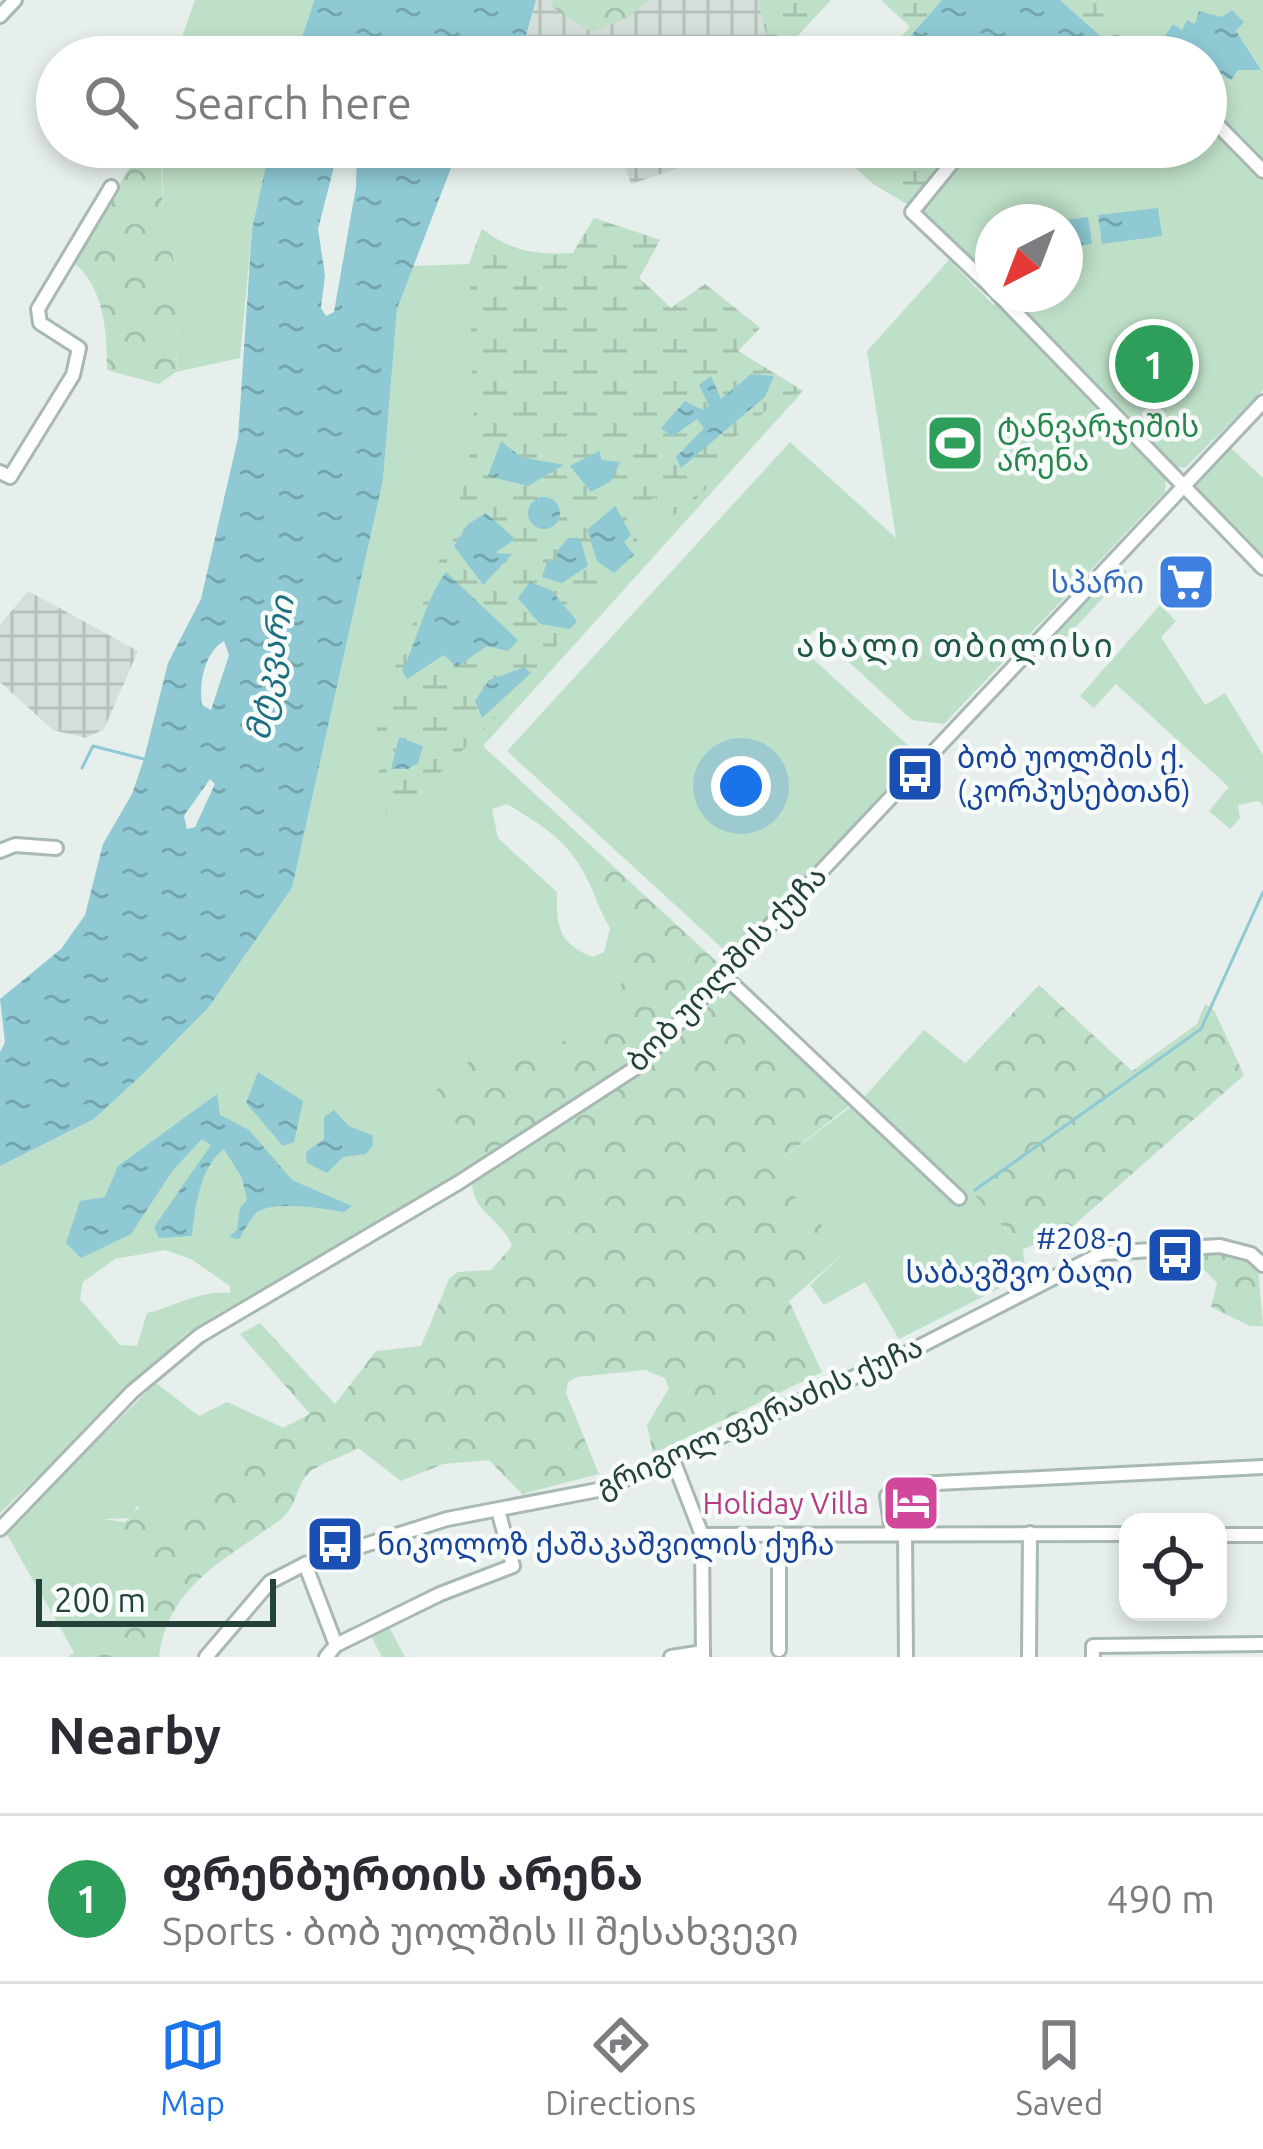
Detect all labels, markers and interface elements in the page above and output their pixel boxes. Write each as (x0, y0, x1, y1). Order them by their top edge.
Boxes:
search box (36, 36, 1227, 168)
icon: search (78, 69, 144, 135)
text: Search here (174, 77, 412, 128)
north arrow (975, 204, 1083, 312)
pin: 1 (1115, 319, 1193, 409)
place label: ტანვარჯიშის არენა (997, 409, 1199, 479)
sports icon: ტანვარჯიშის არენა (924, 412, 986, 474)
supermarket icon: სპარი (1155, 551, 1217, 613)
place label: სპარი (1051, 565, 1144, 599)
water label: მტკვარი (238, 591, 303, 743)
district label: ახალი თბილისი (796, 626, 1116, 666)
place label: ბობ უოლშის ქ. (კორპუსებთან) (957, 740, 1191, 810)
bus stop icon: ბობ უოლშის ქ. (კორპუსებთან) (884, 743, 946, 805)
your location (711, 756, 771, 816)
street label: ბობ უოლშის ქუჩა (619, 858, 834, 1079)
place label: #208-ე საბავშვო ბაღი (906, 1221, 1133, 1291)
bus stop icon: #208-ე საბავშვო ბაღი (1144, 1224, 1206, 1286)
street label: გრიგოლ ფერაძის ქუჩა (591, 1329, 928, 1505)
hotel icon: Holiday Villa (880, 1472, 942, 1534)
place label: Holiday Villa (703, 1486, 869, 1520)
bus stop icon: ნიკოლოზ ქაშაკაშვილის ქუჩა (304, 1513, 366, 1575)
map controls (1119, 1513, 1227, 1621)
button: locate (1119, 1513, 1227, 1621)
place label: ნიკოლოზ ქაშაკაშვილის ქუჩა (377, 1527, 834, 1563)
scale bar (36, 1573, 276, 1626)
text: 200 m (54, 1581, 146, 1618)
text: Nearby (48, 1706, 221, 1764)
text: ფრენბურთის არენა (162, 1848, 643, 1899)
text: 1 (76, 1877, 98, 1920)
text: 490 m (1106, 1877, 1215, 1920)
text: Sports · ბობ უოლშის II შესახვევი (162, 1909, 799, 1952)
tab: Map (160, 2012, 226, 2121)
tab: Directions (545, 2012, 696, 2121)
tab: Saved (1015, 2012, 1103, 2121)

